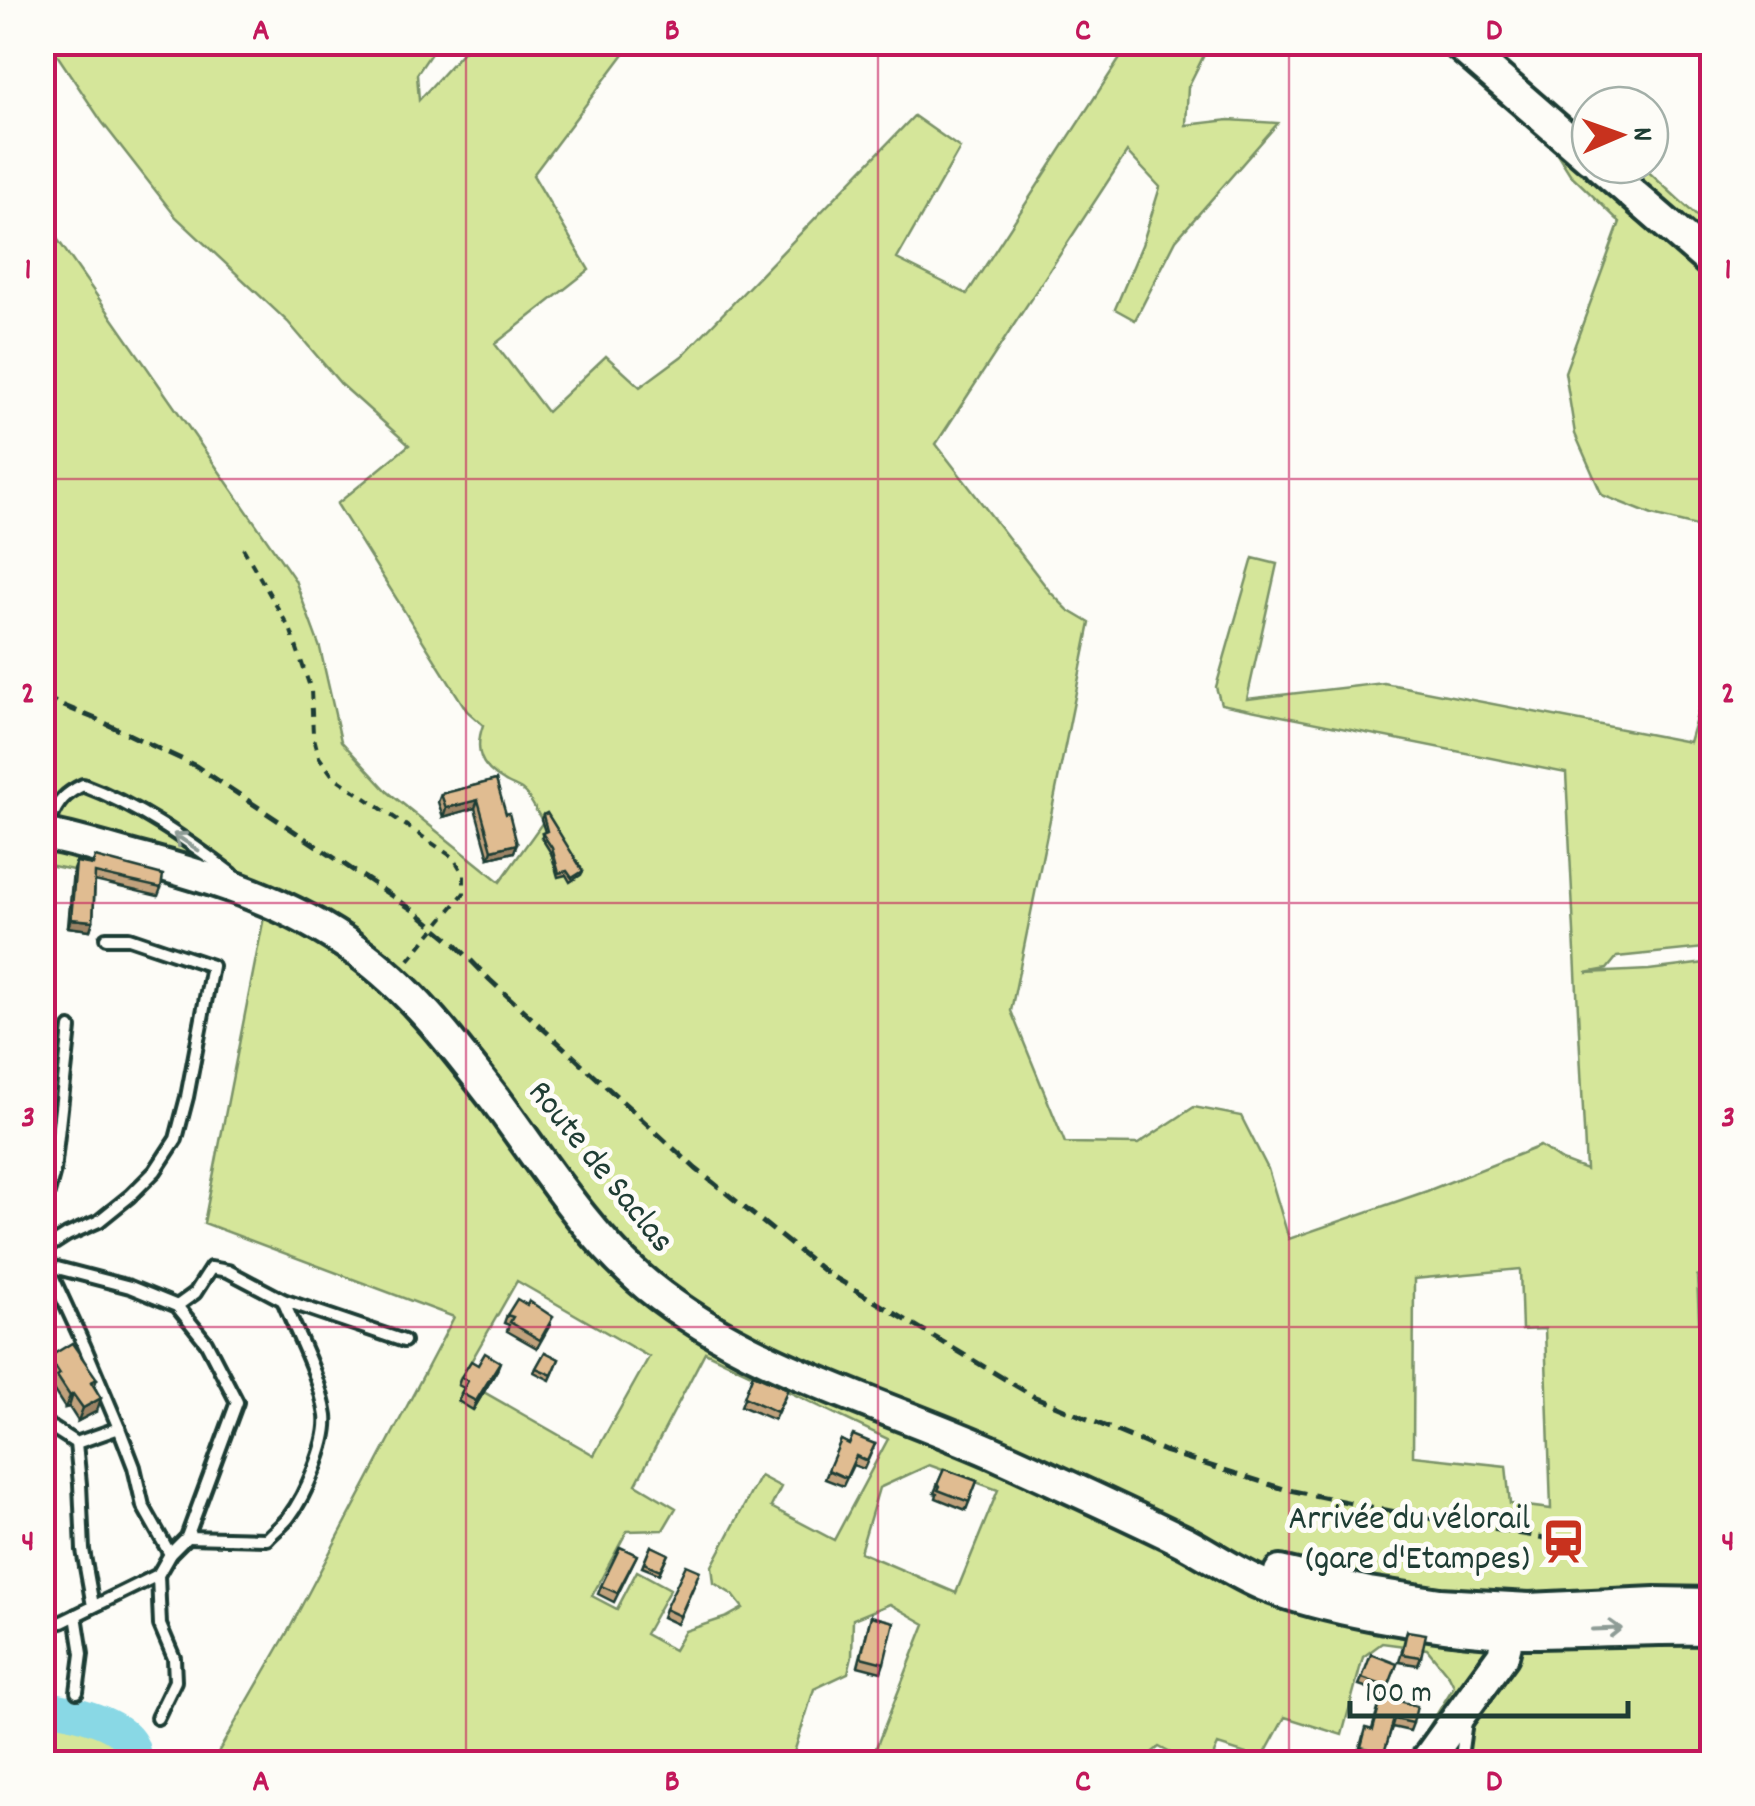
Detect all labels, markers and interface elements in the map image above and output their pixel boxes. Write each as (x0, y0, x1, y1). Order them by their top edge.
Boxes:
text: A (252, 10, 270, 56)
text: B (664, 10, 680, 56)
text: C (1075, 10, 1091, 56)
text: D (1486, 10, 1503, 56)
north arrow (1570, 85, 1670, 185)
text: N (1620, 127, 1660, 142)
text: 1 (24, 249, 32, 295)
text: 1 (1724, 249, 1732, 295)
text: 2 (21, 673, 35, 719)
text: 2 (1721, 673, 1735, 719)
one-way arrow (173, 831, 201, 852)
street label: Route de Saclas (514, 1071, 684, 1265)
text: 3 (21, 1097, 35, 1143)
text: 3 (1721, 1097, 1735, 1143)
place label: Arrivée du vélorail (gare d'Etampes) (1288, 1496, 1530, 1586)
station icon: Arrivée du vélorail (gare d'Etampes) (1539, 1517, 1587, 1565)
text: 4 (21, 1521, 35, 1567)
text: 4 (1721, 1521, 1735, 1567)
one-way arrow (1590, 1619, 1622, 1638)
scale bar (1350, 1656, 1628, 1718)
text: 100 m (1365, 1674, 1432, 1717)
text: A (252, 1761, 270, 1806)
text: B (664, 1761, 680, 1806)
text: C (1075, 1761, 1091, 1806)
text: D (1486, 1761, 1503, 1806)

